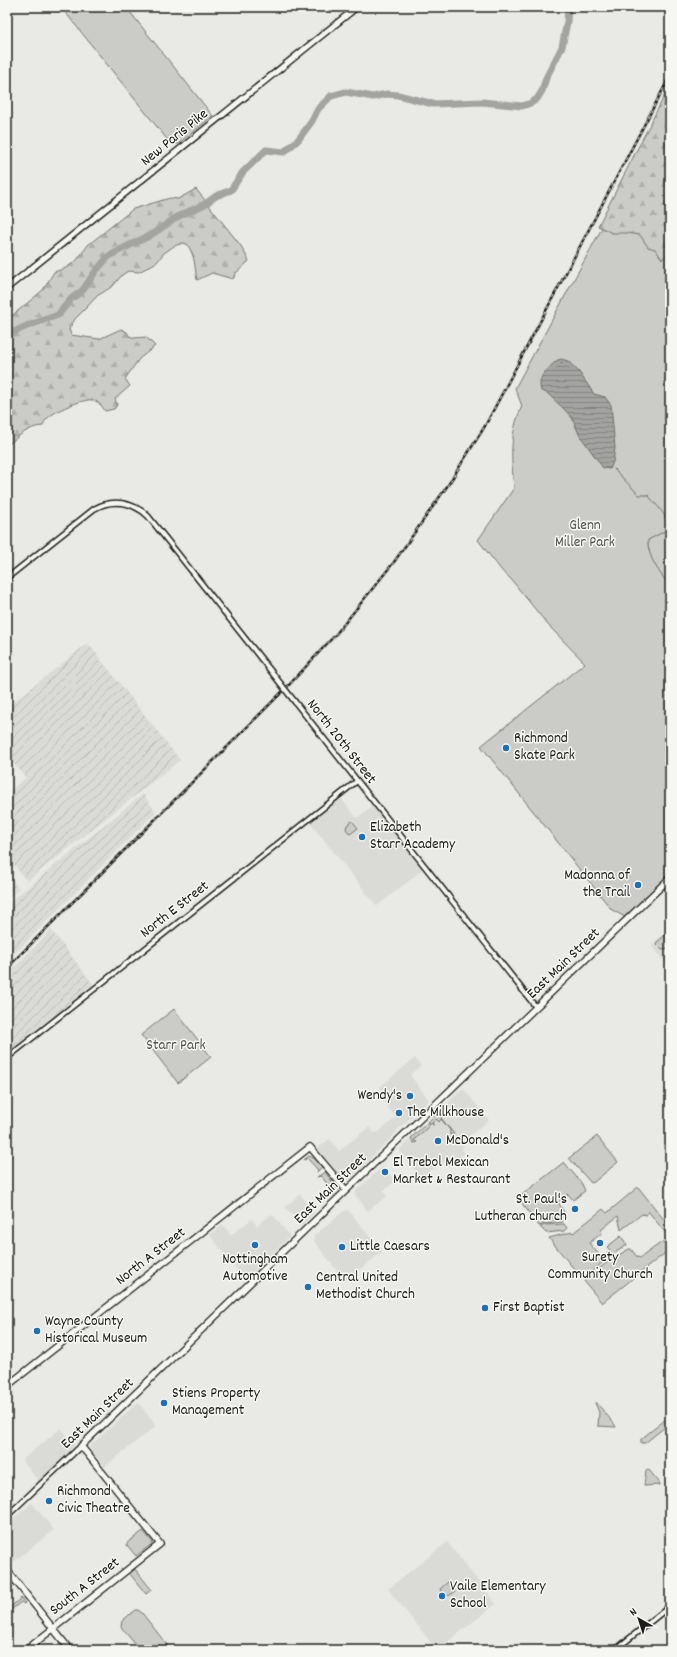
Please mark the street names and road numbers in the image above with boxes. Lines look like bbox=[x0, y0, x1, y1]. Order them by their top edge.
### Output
street label: New Paris Pike bbox=[136, 104, 214, 172]
street label: North 20th Street bbox=[301, 695, 382, 790]
street label: North E Street bbox=[136, 876, 215, 944]
street label: East Main Street bbox=[522, 923, 606, 1005]
street label: East Main Street bbox=[289, 1148, 373, 1230]
street label: North A Street bbox=[111, 1222, 191, 1291]
street label: East Main Street bbox=[56, 1373, 140, 1455]
street label: South A Street bbox=[45, 1552, 125, 1621]

